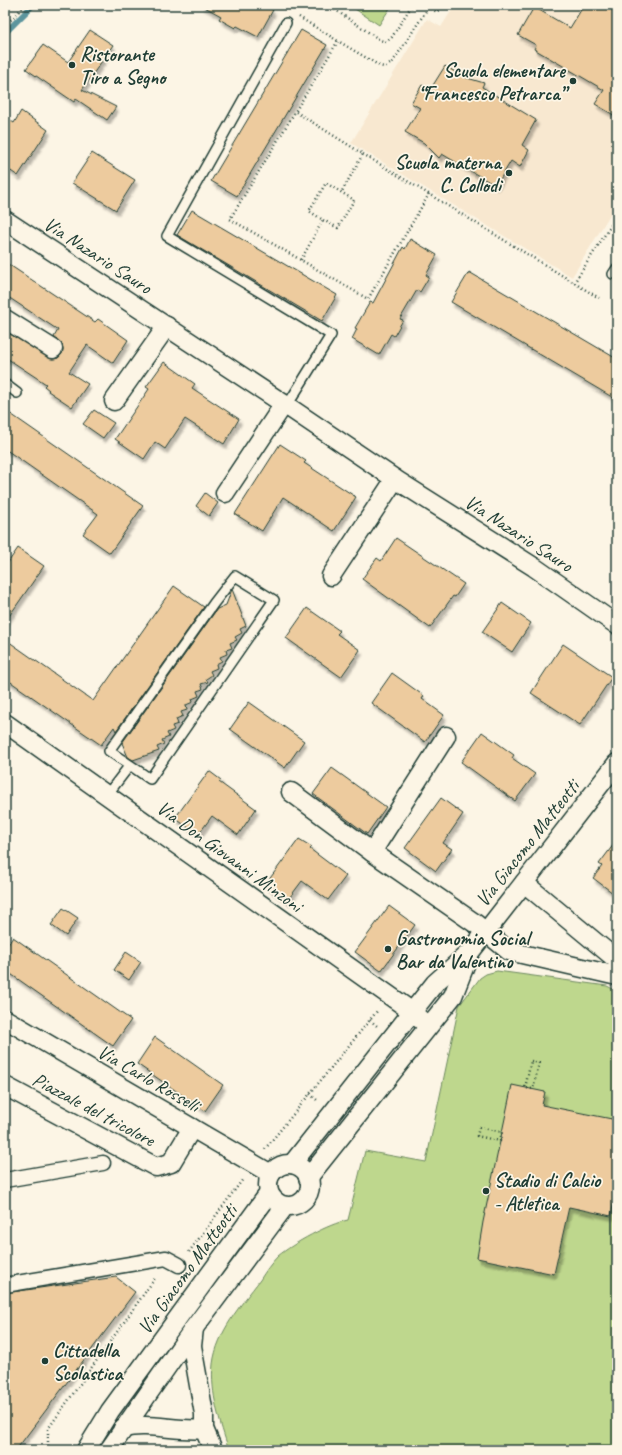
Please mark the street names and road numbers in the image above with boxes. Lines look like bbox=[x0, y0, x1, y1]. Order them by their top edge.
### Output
street label: Via Nazario Sauro bbox=[39, 211, 157, 300]
street label: Via Nazario Sauro bbox=[460, 489, 578, 578]
street label: Via Giacomo Matteotti bbox=[470, 773, 586, 912]
street label: Via Don Giovanni Minzoni bbox=[152, 795, 309, 919]
street label: Via Carlo Rosselli bbox=[93, 1039, 206, 1119]
street label: Piazzale del tricolore bbox=[28, 1067, 161, 1153]
street label: Via Giacomo Matteotti bbox=[132, 1198, 244, 1339]

